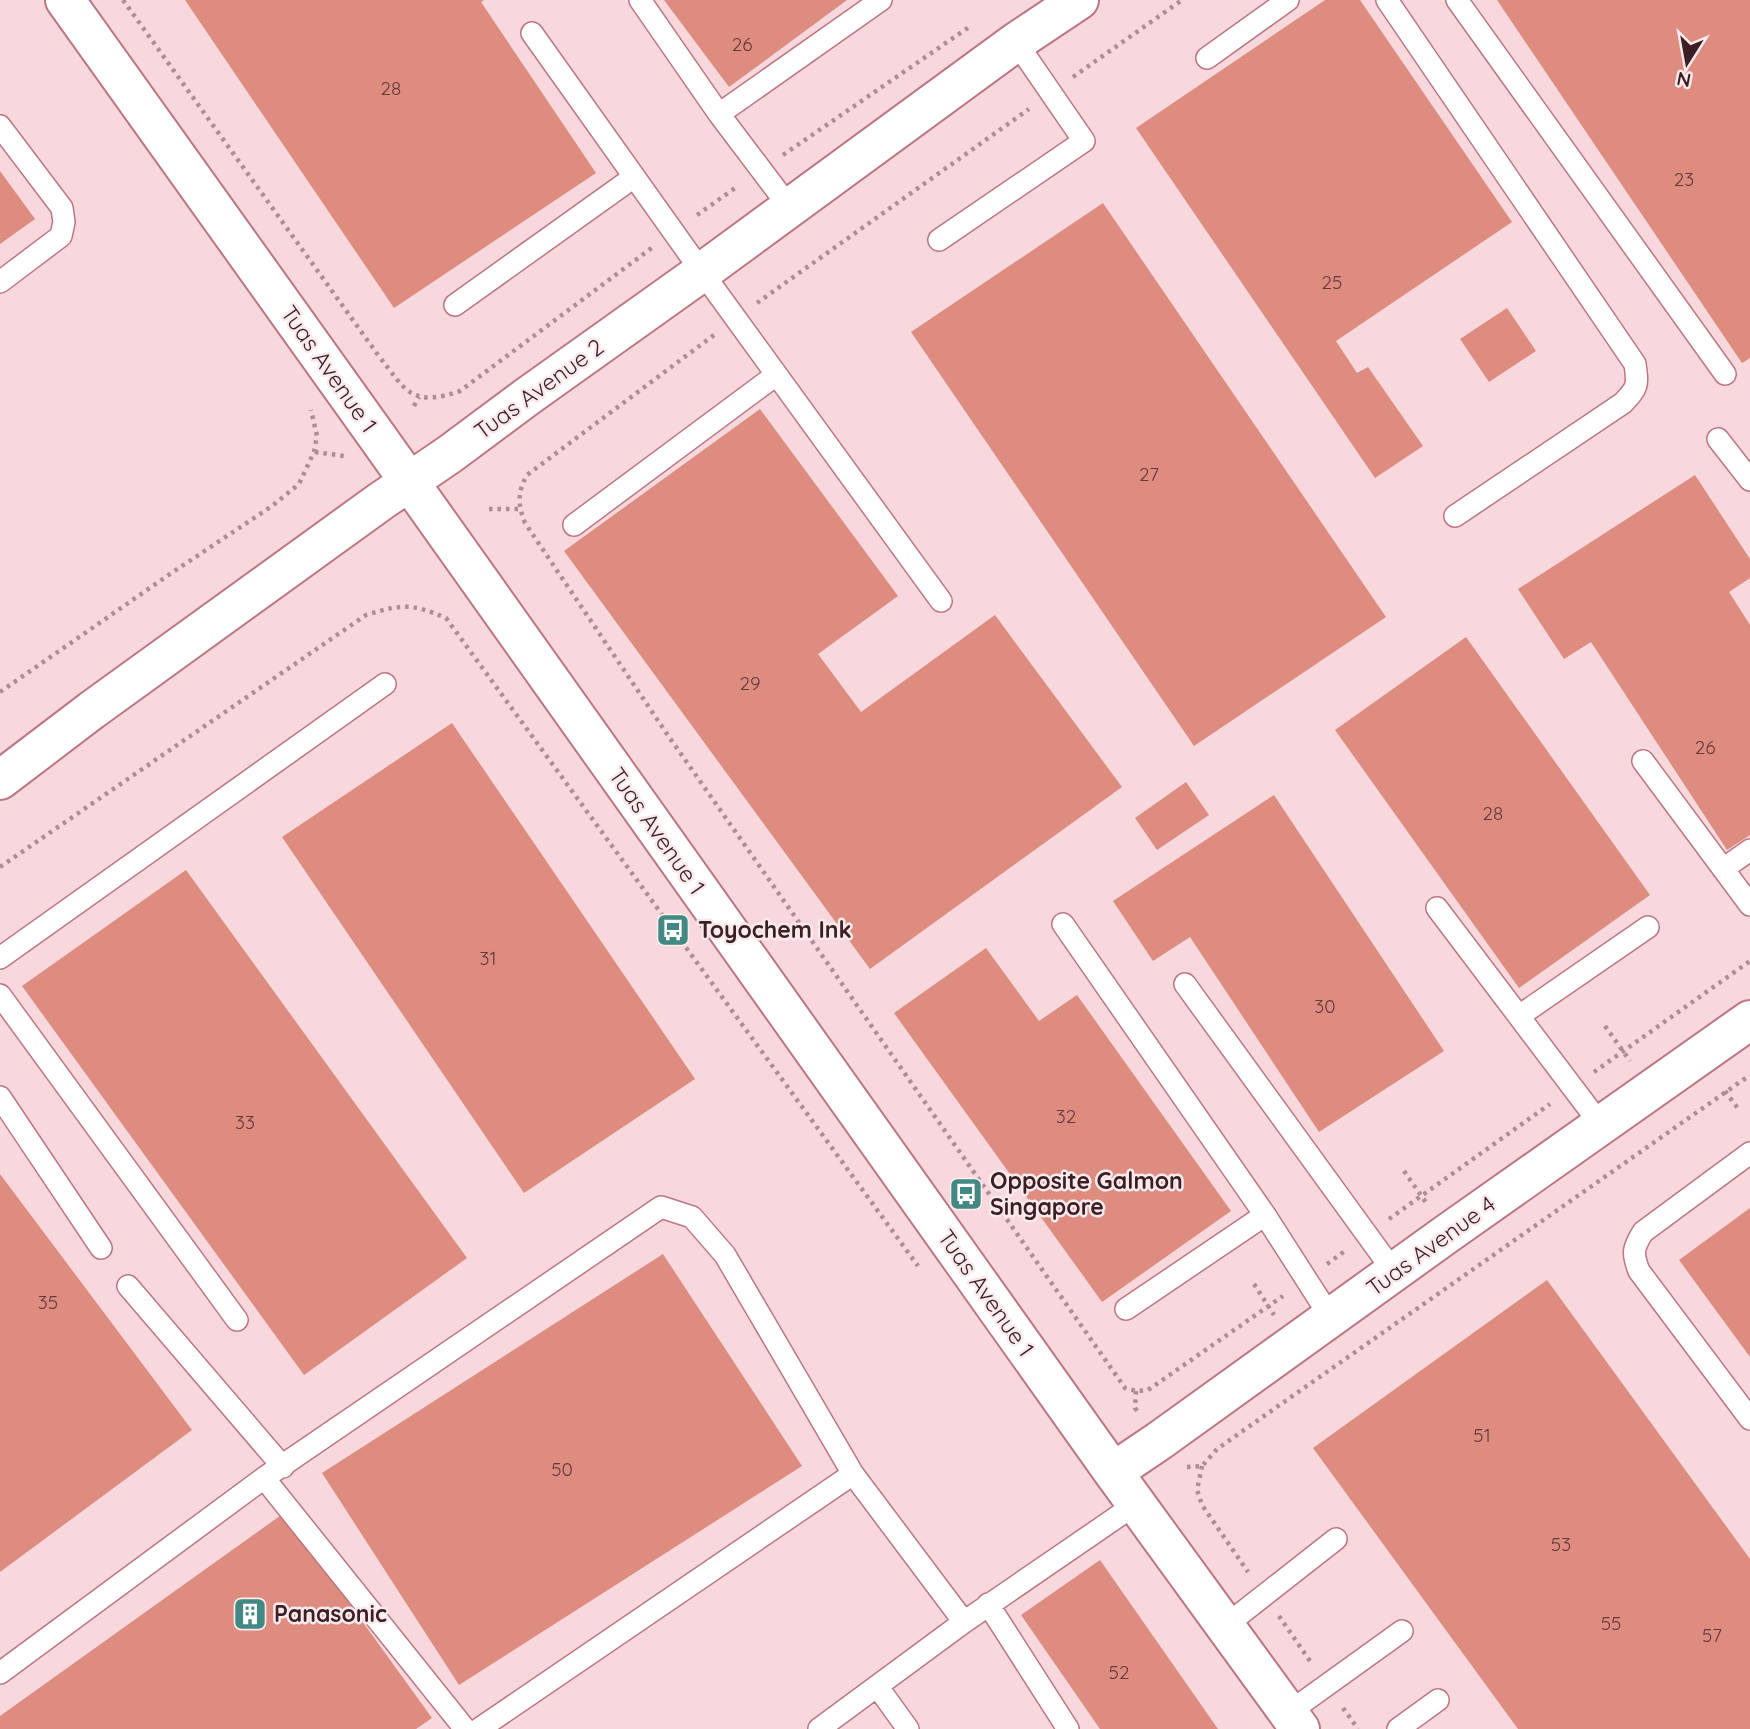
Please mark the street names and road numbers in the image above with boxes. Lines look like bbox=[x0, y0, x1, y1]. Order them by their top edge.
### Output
street label: Tuas Avenue 1 bbox=[275, 299, 384, 438]
street label: Tuas Avenue 2 bbox=[468, 332, 609, 445]
street label: Tuas Avenue 1 bbox=[603, 761, 712, 900]
street label: Tuas Avenue 4 bbox=[1361, 1189, 1501, 1302]
street label: Tuas Avenue 1 bbox=[932, 1223, 1041, 1362]

